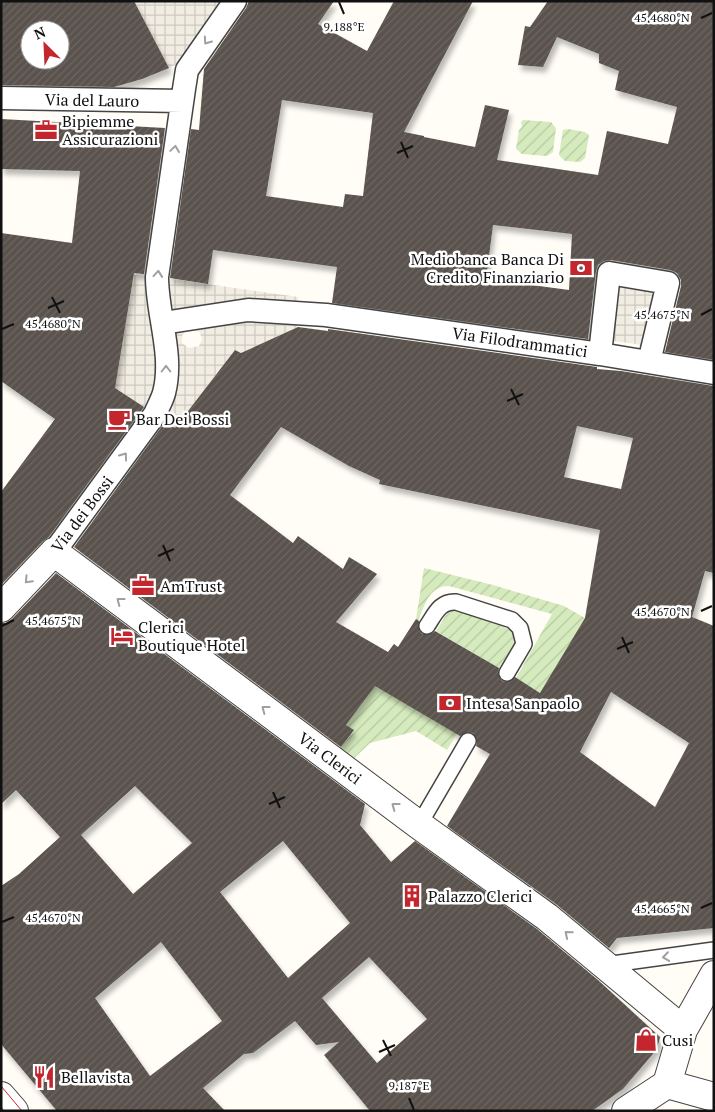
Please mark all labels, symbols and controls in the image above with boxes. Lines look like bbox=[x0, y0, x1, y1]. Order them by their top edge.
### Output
text: 45.4680°N bbox=[634, 10, 690, 25]
text: 9.188°E bbox=[323, 19, 365, 34]
north arrow bbox=[20, 20, 70, 70]
text: N bbox=[31, 22, 49, 44]
one-way arrow bbox=[204, 36, 213, 45]
street label: Via del Lauro bbox=[45, 88, 140, 112]
place label: Bipiemme Assicurazioni bbox=[62, 110, 158, 150]
office icon: Bipiemme Assicurazioni bbox=[33, 117, 59, 143]
one-way arrow bbox=[170, 144, 180, 153]
place label: Mediobanca Banca Di Credito Finanziario bbox=[411, 248, 564, 288]
bank icon: Mediobanca Banca Di Credito Finanziario bbox=[568, 255, 594, 281]
one-way arrow bbox=[152, 270, 163, 278]
text: 45.4675°N bbox=[634, 307, 690, 322]
text: 45.4680°N bbox=[25, 316, 81, 331]
street label: Via Filodrammatici bbox=[451, 322, 589, 362]
one-way arrow bbox=[161, 365, 171, 373]
cafe icon: Bar Dei Bossi bbox=[106, 406, 132, 432]
place label: Bar Dei Bossi bbox=[136, 408, 230, 430]
one-way arrow bbox=[119, 453, 127, 462]
street label: Via dei Bossi bbox=[46, 471, 118, 557]
office icon: AmTrust bbox=[130, 573, 156, 599]
one-way arrow bbox=[25, 574, 34, 583]
place label: AmTrust bbox=[160, 575, 222, 597]
one-way arrow bbox=[116, 598, 126, 607]
text: 45.4670°N bbox=[634, 604, 690, 619]
text: 45.4675°N bbox=[25, 613, 81, 628]
place label: Clerici Boutique Hotel bbox=[138, 616, 246, 656]
hotel icon: Clerici Boutique Hotel bbox=[109, 623, 135, 649]
bank icon: Intesa Sanpaolo bbox=[437, 690, 463, 716]
place label: Intesa Sanpaolo bbox=[466, 692, 580, 714]
one-way arrow bbox=[261, 706, 271, 715]
street label: Via Clerici bbox=[294, 727, 366, 789]
one-way arrow bbox=[391, 803, 401, 812]
building icon: Palazzo Clerici bbox=[399, 883, 425, 909]
place label: Palazzo Clerici bbox=[428, 885, 533, 907]
text: 45.4665°N bbox=[634, 901, 690, 916]
text: 45.4670°N bbox=[25, 910, 81, 925]
one-way arrow bbox=[564, 931, 573, 940]
one-way arrow bbox=[661, 951, 670, 961]
shop icon: Cusi bbox=[633, 1027, 659, 1053]
place label: Cusi bbox=[662, 1029, 693, 1051]
restaurant icon: Bellavista bbox=[31, 1064, 57, 1090]
place label: Bellavista bbox=[61, 1066, 130, 1088]
text: 9.187°E bbox=[388, 1078, 430, 1093]

